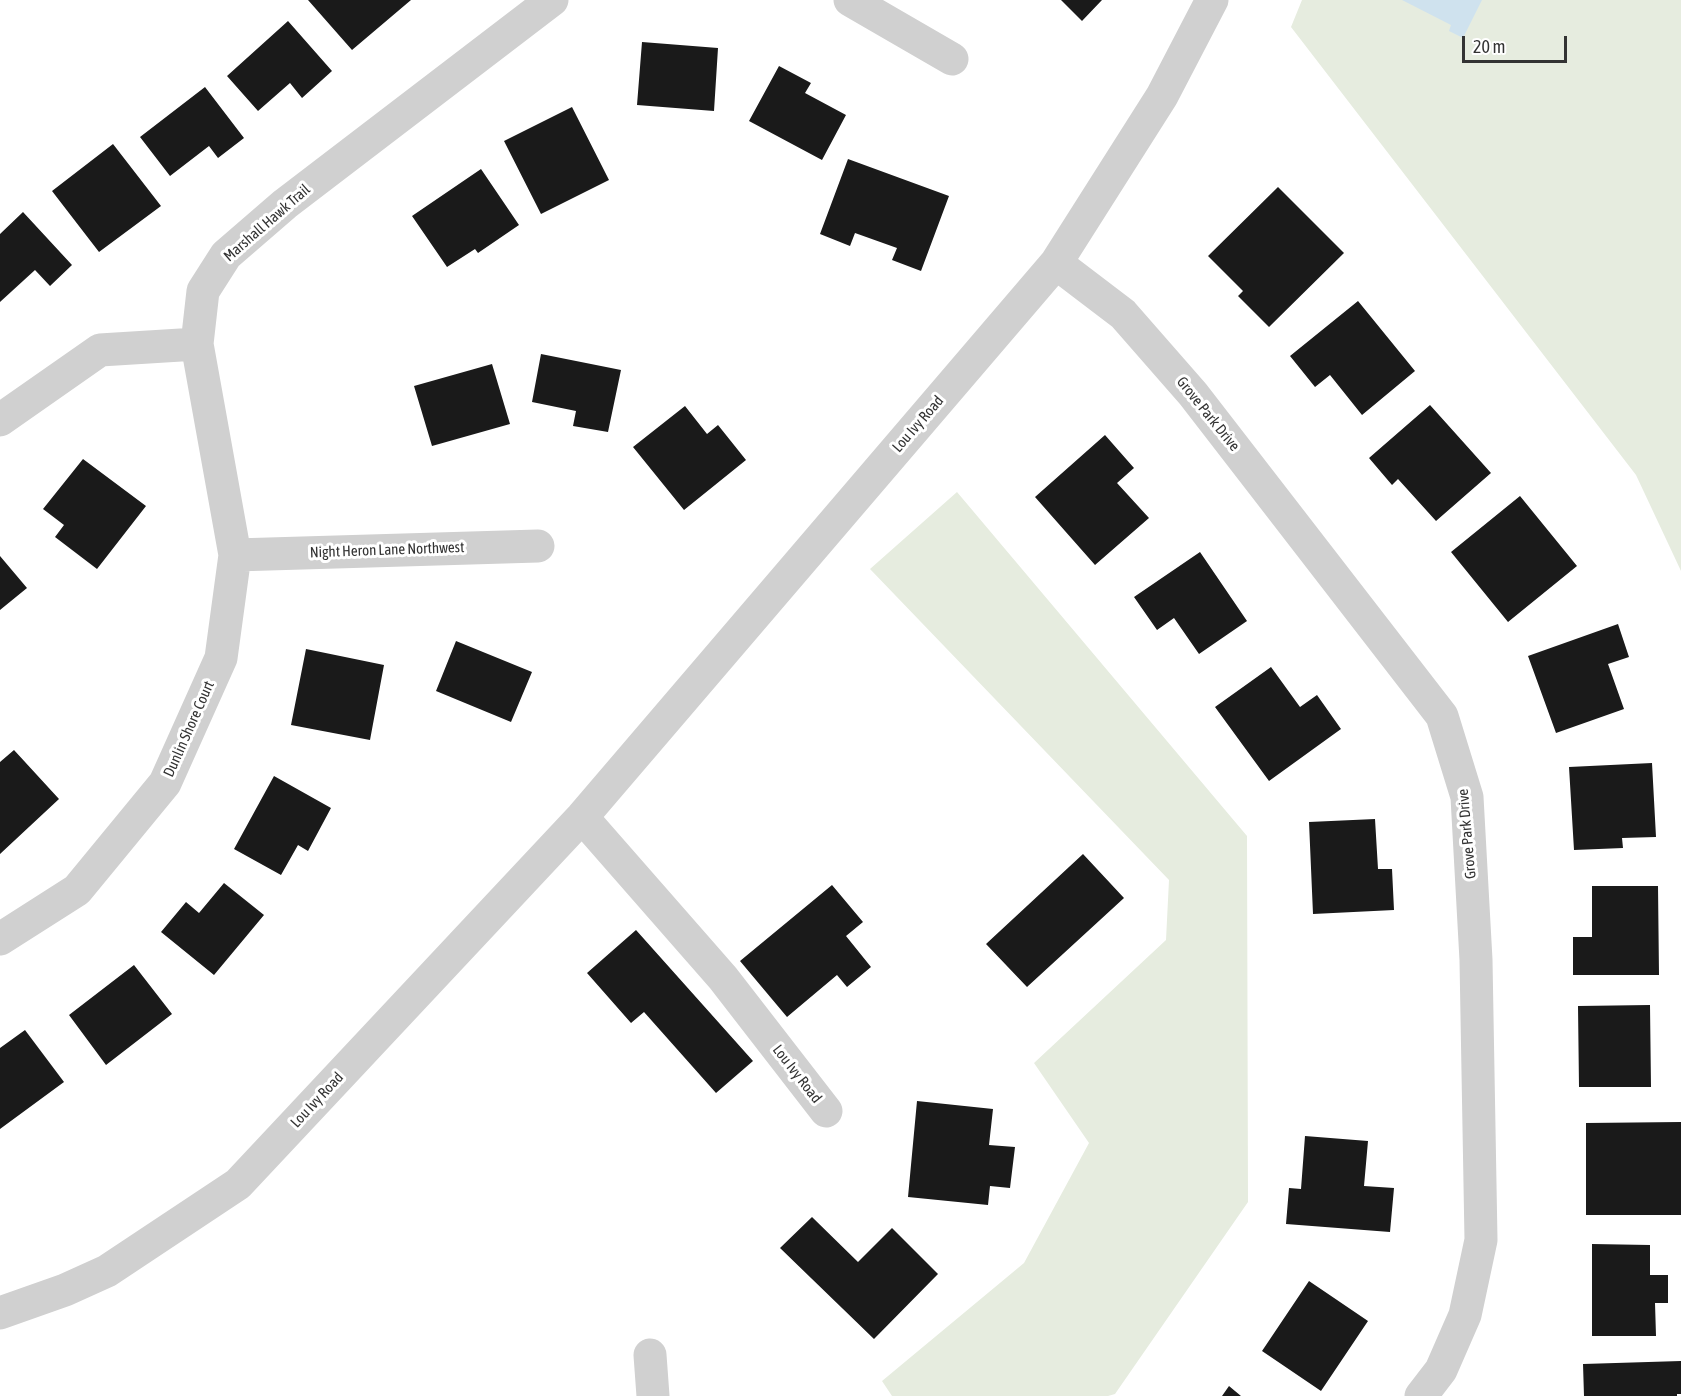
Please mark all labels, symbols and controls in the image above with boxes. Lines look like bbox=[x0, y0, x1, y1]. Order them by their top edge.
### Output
scale bar bbox=[1465, 24, 1570, 62]
text: 20 m bbox=[1473, 36, 1505, 57]
street label: Marshall Hawk Trail bbox=[220, 181, 314, 265]
street label: Grove Park Drive bbox=[1173, 373, 1243, 455]
street label: Lou Ivy Road bbox=[889, 392, 947, 456]
street label: Night Heron Lane Northwest bbox=[309, 538, 465, 562]
street label: Dunlin Shore Court bbox=[160, 678, 218, 780]
street label: Grove Park Drive bbox=[1454, 788, 1480, 880]
street label: Lou Ivy Road bbox=[769, 1041, 825, 1107]
street label: Lou Ivy Road bbox=[287, 1069, 347, 1131]

